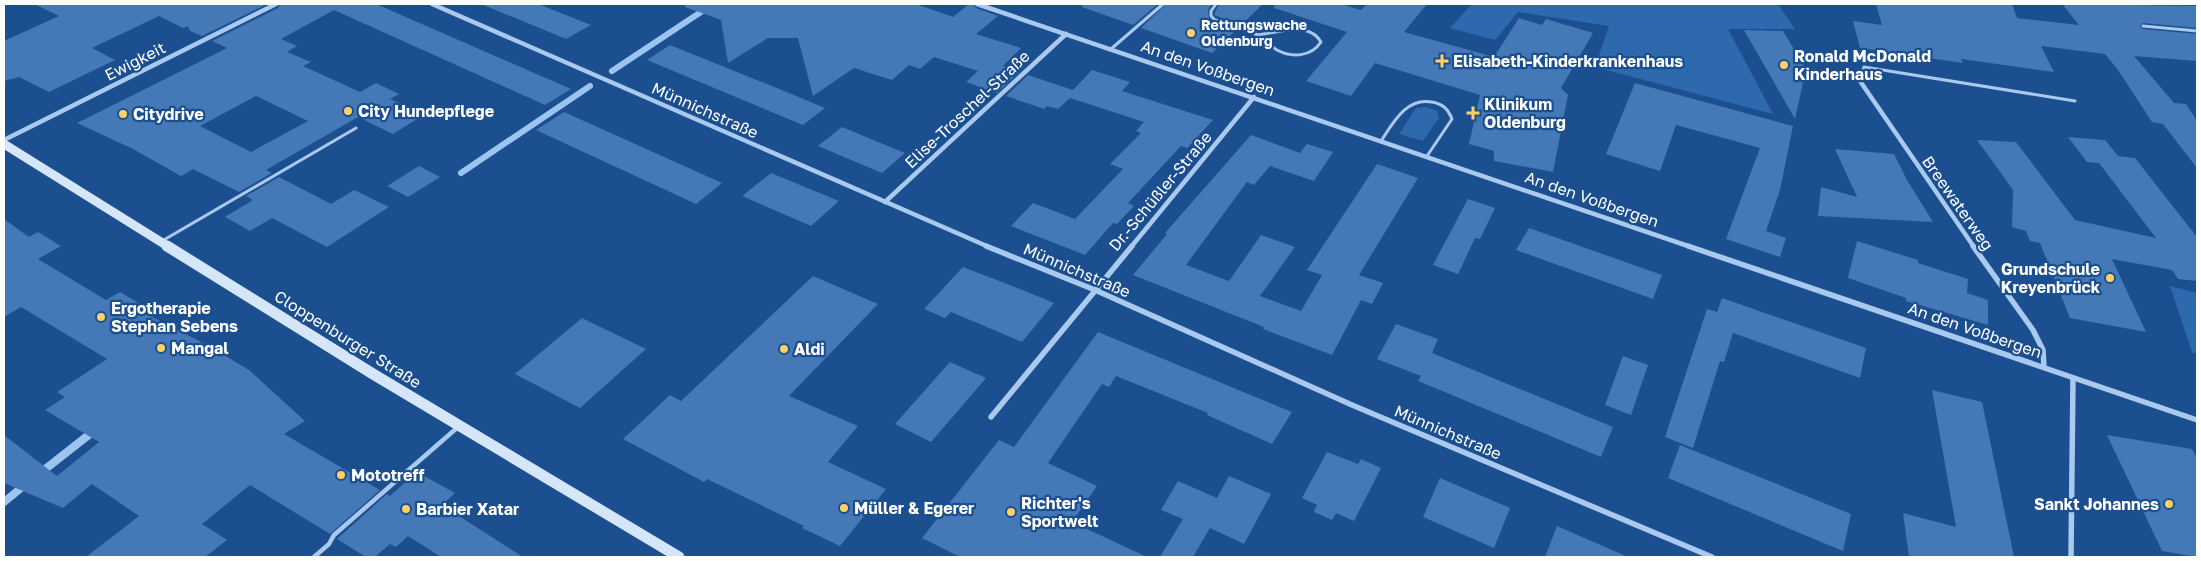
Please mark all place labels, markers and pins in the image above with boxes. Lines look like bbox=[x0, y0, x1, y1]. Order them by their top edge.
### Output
place label: Rettungswache Oldenburg bbox=[1201, 16, 1307, 49]
marker: Rettungswache Oldenburg bbox=[1185, 27, 1197, 39]
place label: Ronald McDonald Kinderhaus bbox=[1794, 46, 1931, 84]
place label: Elisabeth-Kinderkrankenhaus bbox=[1453, 51, 1683, 71]
marker: Elisabeth-Kinderkrankenhaus bbox=[1435, 54, 1449, 68]
marker: Ronald McDonald Kinderhaus bbox=[1778, 59, 1790, 71]
place label: Klinikum Oldenburg bbox=[1484, 94, 1566, 132]
place label: City Hundepflege bbox=[358, 101, 494, 121]
place label: Citydrive bbox=[133, 104, 204, 124]
marker: City Hundepflege bbox=[342, 105, 354, 117]
marker: Klinikum Oldenburg bbox=[1466, 106, 1480, 120]
marker: Citydrive bbox=[117, 108, 129, 120]
place label: Grundschule Kreyenbrück bbox=[2001, 259, 2101, 297]
marker: Grundschule Kreyenbrück bbox=[2104, 272, 2116, 284]
place label: Ergotherapie Stephan Sebens bbox=[111, 298, 238, 336]
marker: Ergotherapie Stephan Sebens bbox=[95, 311, 107, 323]
place label: Mangal bbox=[171, 338, 229, 358]
place label: Aldi bbox=[794, 339, 825, 359]
marker: Mangal bbox=[155, 342, 167, 354]
marker: Aldi bbox=[778, 343, 790, 355]
place label: Mototreff bbox=[351, 465, 425, 485]
marker: Mototreff bbox=[335, 469, 347, 481]
place label: Richter's Sportwelt bbox=[1021, 493, 1098, 531]
place label: Sankt Johannes bbox=[2034, 494, 2159, 514]
place label: Müller & Egerer bbox=[854, 498, 974, 518]
marker: Sankt Johannes bbox=[2163, 498, 2175, 510]
place label: Barbier Xatar bbox=[416, 499, 519, 519]
marker: Müller & Egerer bbox=[838, 502, 850, 514]
marker: Barbier Xatar bbox=[400, 503, 412, 515]
marker: Richter's Sportwelt bbox=[1005, 506, 1017, 518]

